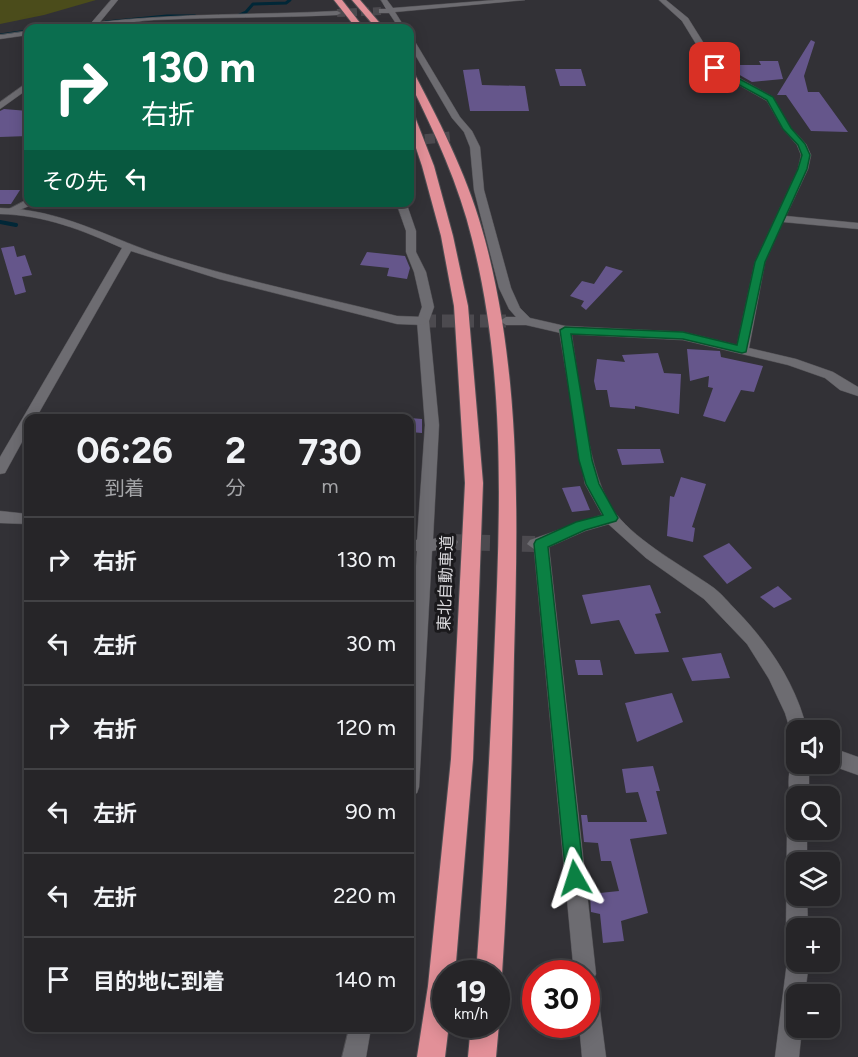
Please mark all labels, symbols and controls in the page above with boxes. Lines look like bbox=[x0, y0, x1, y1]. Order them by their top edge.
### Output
text: 130 m bbox=[141, 42, 256, 93]
pin bbox=[689, 42, 740, 93]
icon: right bbox=[42, 48, 120, 126]
icon: arrive bbox=[698, 51, 731, 84]
text: 右折 bbox=[141, 98, 195, 131]
icon: left bbox=[120, 162, 153, 195]
text: その先 bbox=[42, 168, 108, 195]
text: 06:26 bbox=[76, 429, 173, 472]
text: 2 bbox=[225, 429, 246, 472]
text: 730 bbox=[298, 431, 362, 474]
text: m bbox=[322, 474, 339, 498]
text: 到着 bbox=[105, 476, 145, 500]
text: 分 bbox=[226, 476, 246, 500]
street label: 東北自動車道 bbox=[434, 535, 457, 631]
icon: right bbox=[42, 543, 75, 576]
text: 130 m bbox=[337, 546, 396, 573]
text: 右折 bbox=[93, 548, 137, 575]
icon: left bbox=[42, 627, 75, 660]
text: 30 m bbox=[346, 630, 396, 657]
text: 左折 bbox=[93, 632, 137, 659]
icon: right bbox=[42, 711, 75, 744]
text: 120 m bbox=[336, 714, 396, 741]
text: 右折 bbox=[93, 716, 137, 743]
map controls bbox=[786, 720, 840, 1038]
button: sound bbox=[786, 720, 840, 774]
button: search bbox=[786, 786, 840, 840]
icon: left bbox=[42, 795, 75, 828]
text: 90 m bbox=[345, 798, 396, 825]
text: 左折 bbox=[93, 800, 137, 827]
position arrow bbox=[543, 846, 607, 910]
button: layers bbox=[786, 852, 840, 906]
icon: left bbox=[42, 879, 75, 912]
text: 220 m bbox=[333, 882, 396, 909]
text: 左折 bbox=[93, 884, 137, 911]
button: + bbox=[786, 918, 840, 972]
speed limit sign: 30 bbox=[522, 960, 600, 1038]
icon: arrive bbox=[42, 963, 75, 996]
text: 140 m bbox=[335, 966, 396, 993]
text: 目的地に到着 bbox=[93, 968, 225, 995]
text: 19 bbox=[456, 973, 486, 1010]
button: − bbox=[786, 984, 840, 1038]
text: km/h bbox=[454, 1005, 488, 1023]

